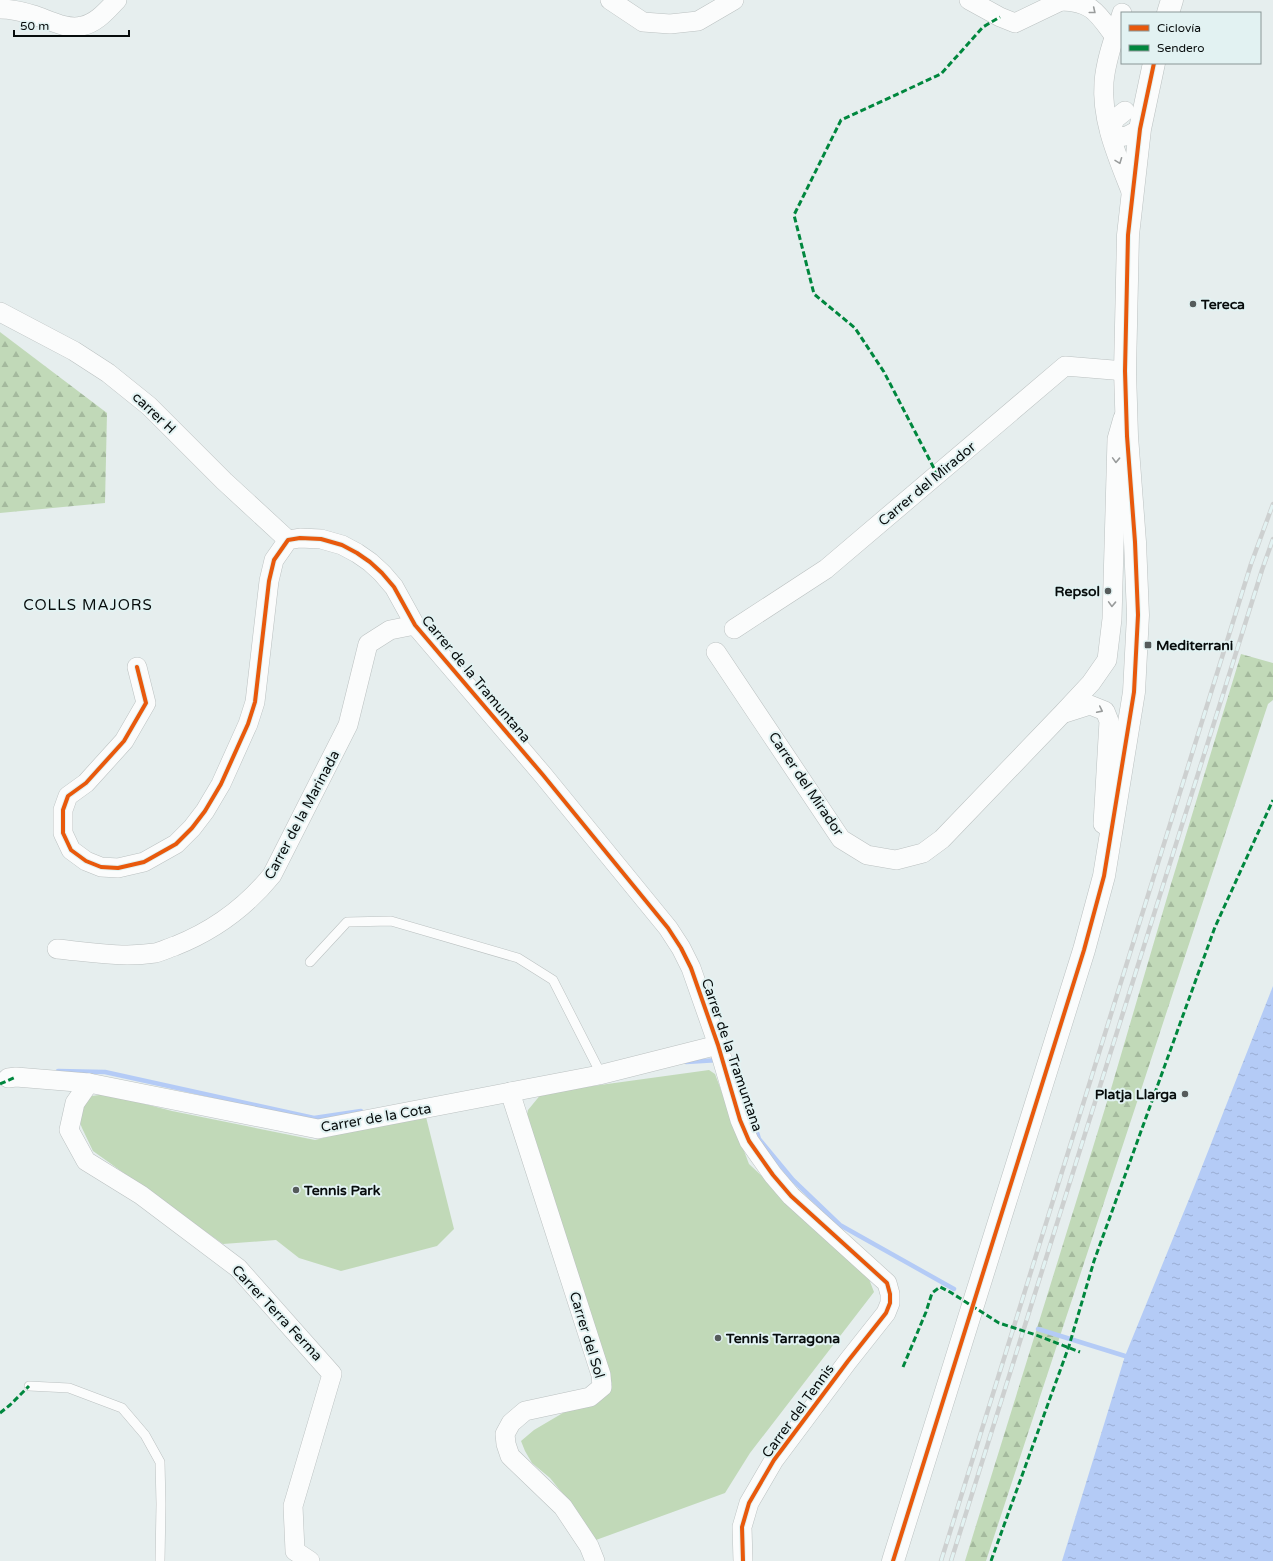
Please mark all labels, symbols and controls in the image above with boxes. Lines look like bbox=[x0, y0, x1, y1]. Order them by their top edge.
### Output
one-way arrow bbox=[1088, 6, 1096, 13]
scale bar bbox=[14, 12, 129, 38]
legend bbox=[1121, 12, 1261, 64]
text: 50 m bbox=[20, 19, 49, 33]
text: Ciclovía bbox=[1157, 21, 1201, 35]
text: Sendero bbox=[1157, 41, 1205, 55]
one-way arrow bbox=[1115, 157, 1123, 164]
place label: Tereca bbox=[1200, 296, 1245, 313]
marker: Tereca bbox=[1188, 299, 1198, 309]
street label: carrer H bbox=[129, 389, 179, 437]
street label: Carrer del Mirador bbox=[875, 438, 980, 530]
one-way arrow bbox=[1111, 457, 1120, 463]
place label: Repsol bbox=[1055, 583, 1100, 600]
marker: Repsol bbox=[1103, 586, 1113, 596]
district label: COLLS MAJORS bbox=[23, 596, 153, 614]
one-way arrow bbox=[1108, 601, 1116, 607]
street label: Carrer de la Tramuntana bbox=[418, 612, 534, 746]
place label: Mediterrani bbox=[1156, 637, 1233, 654]
marker: Mediterrani bbox=[1143, 640, 1153, 650]
one-way arrow bbox=[1096, 705, 1103, 713]
street label: Carrer del Mirador bbox=[765, 729, 847, 840]
street label: Carrer de la Marinada bbox=[261, 748, 343, 882]
street label: Carrer de la Tramuntana bbox=[698, 976, 766, 1134]
place label: Platja Llarga bbox=[1095, 1086, 1177, 1103]
marker: Platja Llarga bbox=[1180, 1089, 1190, 1099]
street label: Carrer de la Cota bbox=[320, 1100, 432, 1136]
place label: Tennis Park bbox=[303, 1182, 381, 1199]
marker: Tennis Park bbox=[291, 1185, 301, 1195]
street label: Carrer Terra Ferma bbox=[228, 1262, 326, 1364]
street label: Carrer del Sol bbox=[566, 1290, 608, 1380]
place label: Tennis Tarragona bbox=[725, 1330, 840, 1347]
marker: Tennis Tarragona bbox=[713, 1333, 723, 1343]
street label: Carrer del Tennis bbox=[758, 1361, 838, 1461]

